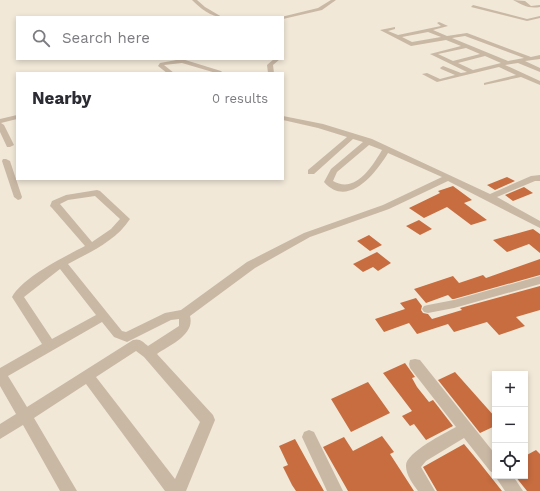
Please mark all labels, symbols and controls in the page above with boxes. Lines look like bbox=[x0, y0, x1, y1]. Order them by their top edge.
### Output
search box bbox=[16, 16, 284, 60]
icon: search bbox=[30, 27, 52, 49]
text: Search here bbox=[62, 29, 150, 47]
text: Nearby bbox=[32, 88, 91, 108]
text: 0 results bbox=[212, 91, 268, 106]
map controls bbox=[492, 371, 528, 479]
button: + bbox=[492, 371, 528, 407]
button: − bbox=[492, 407, 528, 443]
button: locate bbox=[492, 443, 528, 479]

